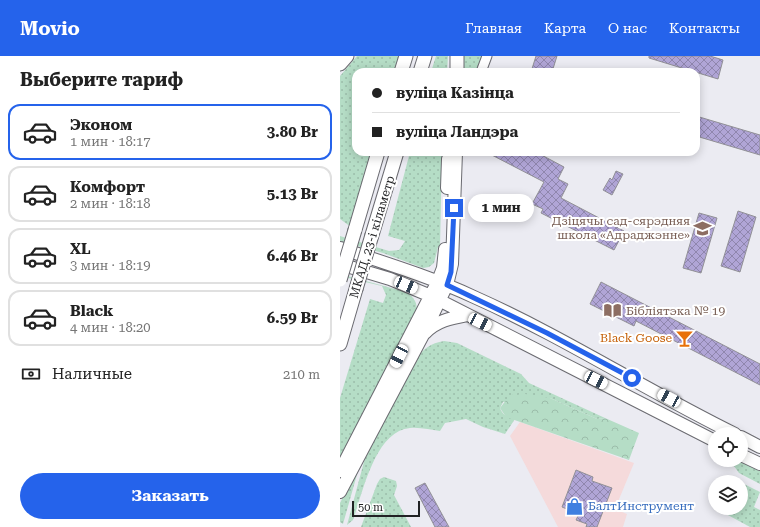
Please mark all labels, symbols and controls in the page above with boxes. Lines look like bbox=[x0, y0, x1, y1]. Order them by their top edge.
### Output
text: Movio bbox=[20, 17, 80, 40]
text: Главная bbox=[465, 20, 522, 36]
text: Карта bbox=[544, 20, 586, 36]
text: О нас bbox=[608, 20, 647, 36]
text: Контакты bbox=[669, 20, 740, 36]
text: Выберите тариф bbox=[20, 69, 183, 90]
text: вуліца Казінца bbox=[396, 84, 514, 102]
icon: car bbox=[22, 114, 58, 150]
text: Эконом bbox=[70, 116, 132, 134]
text: 3.80 Br bbox=[267, 123, 318, 141]
text: вуліца Ландэра bbox=[396, 123, 518, 141]
text: 1 мин · 18:17 bbox=[70, 134, 151, 149]
street label: МКАД, 23-і кіламетр bbox=[347, 174, 397, 300]
icon: car bbox=[22, 176, 58, 212]
text: Комфорт bbox=[70, 178, 145, 196]
text: 5.13 Br bbox=[267, 185, 318, 203]
callout: 1 мин bbox=[468, 194, 534, 222]
text: 2 мин · 18:18 bbox=[70, 196, 151, 211]
route end bbox=[445, 199, 463, 217]
text: 1 мин bbox=[482, 200, 520, 215]
place label: Дзіцячы сад-сярэдняя школа «Адраджэнне» bbox=[552, 214, 690, 242]
school or university icon: Дзіцячы сад-сярэдняя школа «Адраджэнне» bbox=[693, 218, 713, 238]
icon: car bbox=[22, 238, 58, 274]
text: XL bbox=[70, 240, 91, 258]
text: 6.46 Br bbox=[267, 247, 318, 265]
text: 3 мин · 18:19 bbox=[70, 258, 151, 273]
car bbox=[393, 275, 419, 295]
icon: car bbox=[22, 300, 58, 336]
library icon: Бібліятэка № 19 bbox=[603, 301, 623, 321]
text: Black bbox=[70, 302, 113, 320]
place label: Бібліятэка № 19 bbox=[626, 304, 725, 318]
text: 6.59 Br bbox=[267, 309, 318, 327]
car bbox=[467, 311, 493, 333]
text: 4 мин · 18:20 bbox=[70, 320, 151, 335]
bar icon: Black Goose bbox=[675, 328, 695, 348]
place label: Black Goose bbox=[600, 331, 672, 345]
car bbox=[388, 343, 410, 369]
icon: cash bbox=[20, 363, 42, 385]
text: Наличные bbox=[52, 365, 132, 383]
text: 210 m bbox=[283, 367, 320, 382]
car bbox=[583, 369, 609, 391]
route start bbox=[623, 369, 641, 387]
car bbox=[656, 387, 682, 409]
map controls bbox=[708, 427, 748, 515]
button: locate bbox=[708, 427, 748, 467]
button: Заказать bbox=[20, 473, 320, 519]
button: layers bbox=[708, 475, 748, 515]
shop icon: БалтИнструмент bbox=[565, 496, 585, 516]
scale bar bbox=[352, 499, 420, 518]
place label: БалтИнструмент bbox=[588, 499, 694, 513]
text: 50 m bbox=[358, 501, 383, 514]

